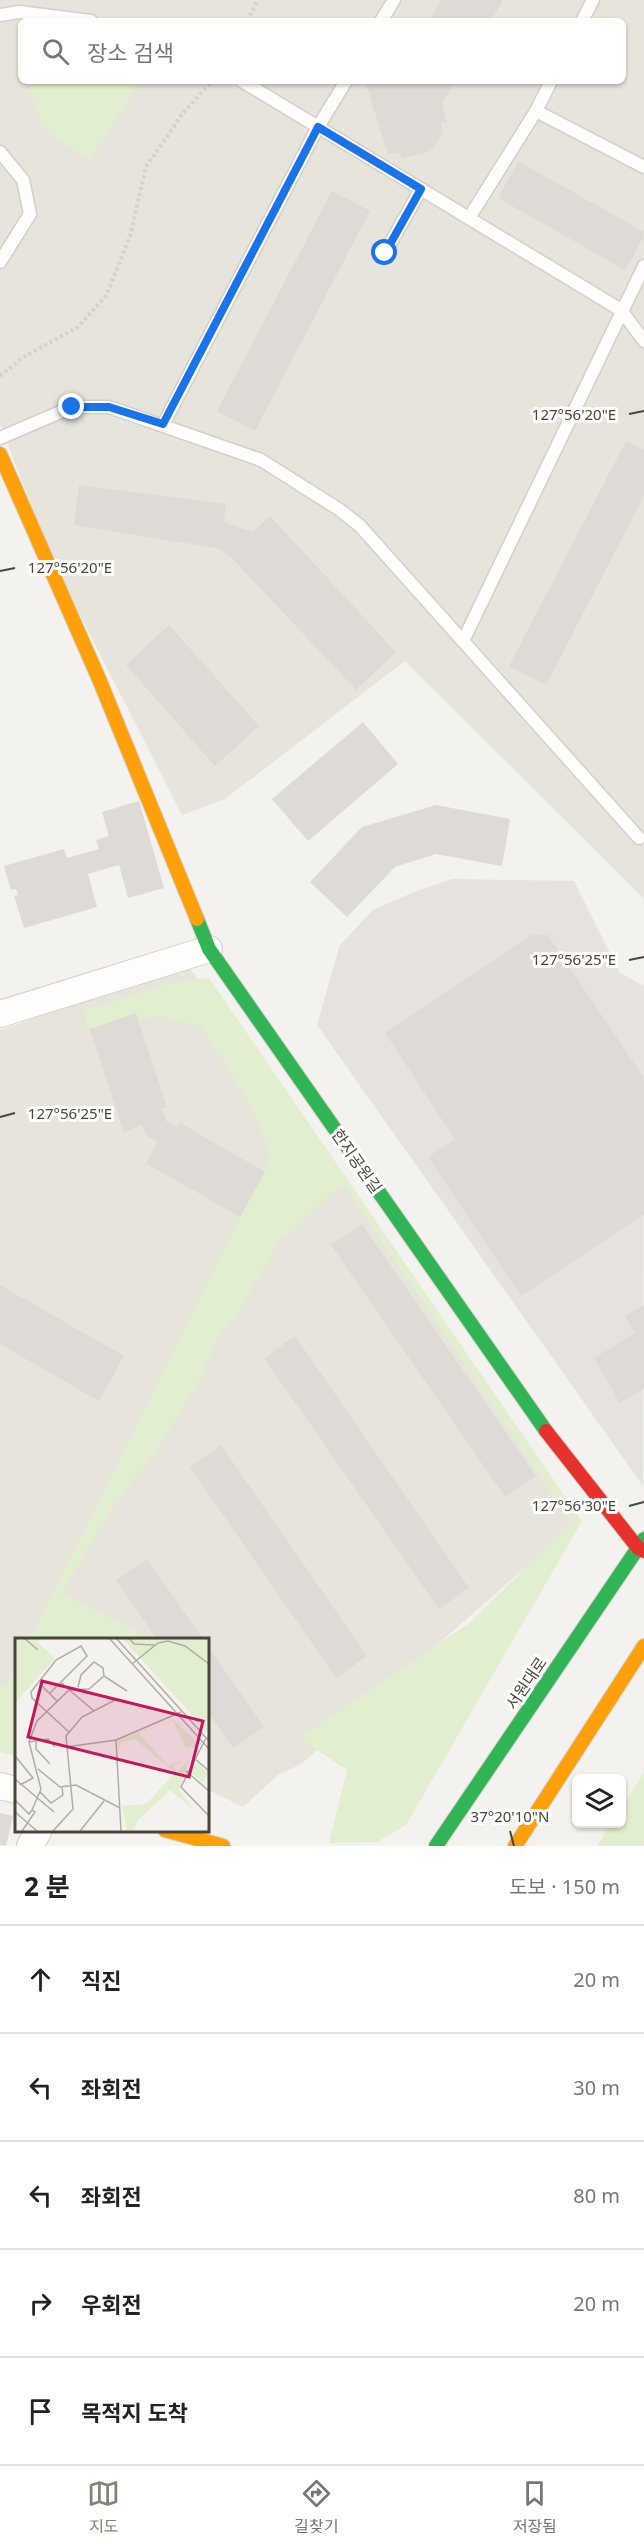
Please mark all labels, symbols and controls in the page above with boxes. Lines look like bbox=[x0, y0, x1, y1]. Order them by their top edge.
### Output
search box bbox=[18, 18, 626, 84]
icon: search bbox=[39, 35, 72, 68]
text: 장소 검색 bbox=[87, 37, 174, 67]
route start bbox=[371, 239, 397, 265]
route end bbox=[58, 393, 84, 419]
text: 127°56'20"E bbox=[532, 404, 616, 424]
text: 127°56'20"E bbox=[28, 557, 112, 577]
text: 127°56'25"E bbox=[532, 949, 616, 969]
text: 127°56'25"E bbox=[28, 1103, 112, 1123]
street label: 한지공원길 bbox=[327, 1125, 387, 1197]
text: 127°56'30"E bbox=[532, 1495, 616, 1515]
inset map bbox=[15, 1638, 208, 1831]
street label: 서원대로 bbox=[500, 1652, 552, 1714]
map controls bbox=[572, 1774, 626, 1828]
button: layers bbox=[572, 1774, 626, 1828]
text: 37°20'10"N bbox=[471, 1806, 549, 1826]
text: 2 분 bbox=[24, 1868, 70, 1904]
text: 도보 · 150 m bbox=[509, 1873, 620, 1900]
icon: ahead bbox=[24, 1963, 57, 1996]
text: 직진 bbox=[81, 1965, 121, 1995]
text: 20 m bbox=[573, 1966, 620, 1993]
icon: left bbox=[24, 2071, 57, 2104]
text: 좌회전 bbox=[81, 2073, 142, 2103]
text: 30 m bbox=[573, 2074, 620, 2101]
icon: left bbox=[24, 2179, 57, 2212]
text: 좌회전 bbox=[81, 2181, 142, 2211]
text: 80 m bbox=[573, 2182, 620, 2209]
icon: right bbox=[24, 2287, 57, 2320]
text: 우회전 bbox=[81, 2289, 142, 2319]
text: 20 m bbox=[573, 2290, 620, 2317]
icon: arrive bbox=[24, 2395, 57, 2428]
text: 목적지 도착 bbox=[81, 2397, 188, 2427]
tab: 지도 bbox=[87, 2477, 120, 2537]
tab: 길찾기 bbox=[294, 2477, 339, 2537]
tab: 저장됨 bbox=[513, 2477, 557, 2537]

